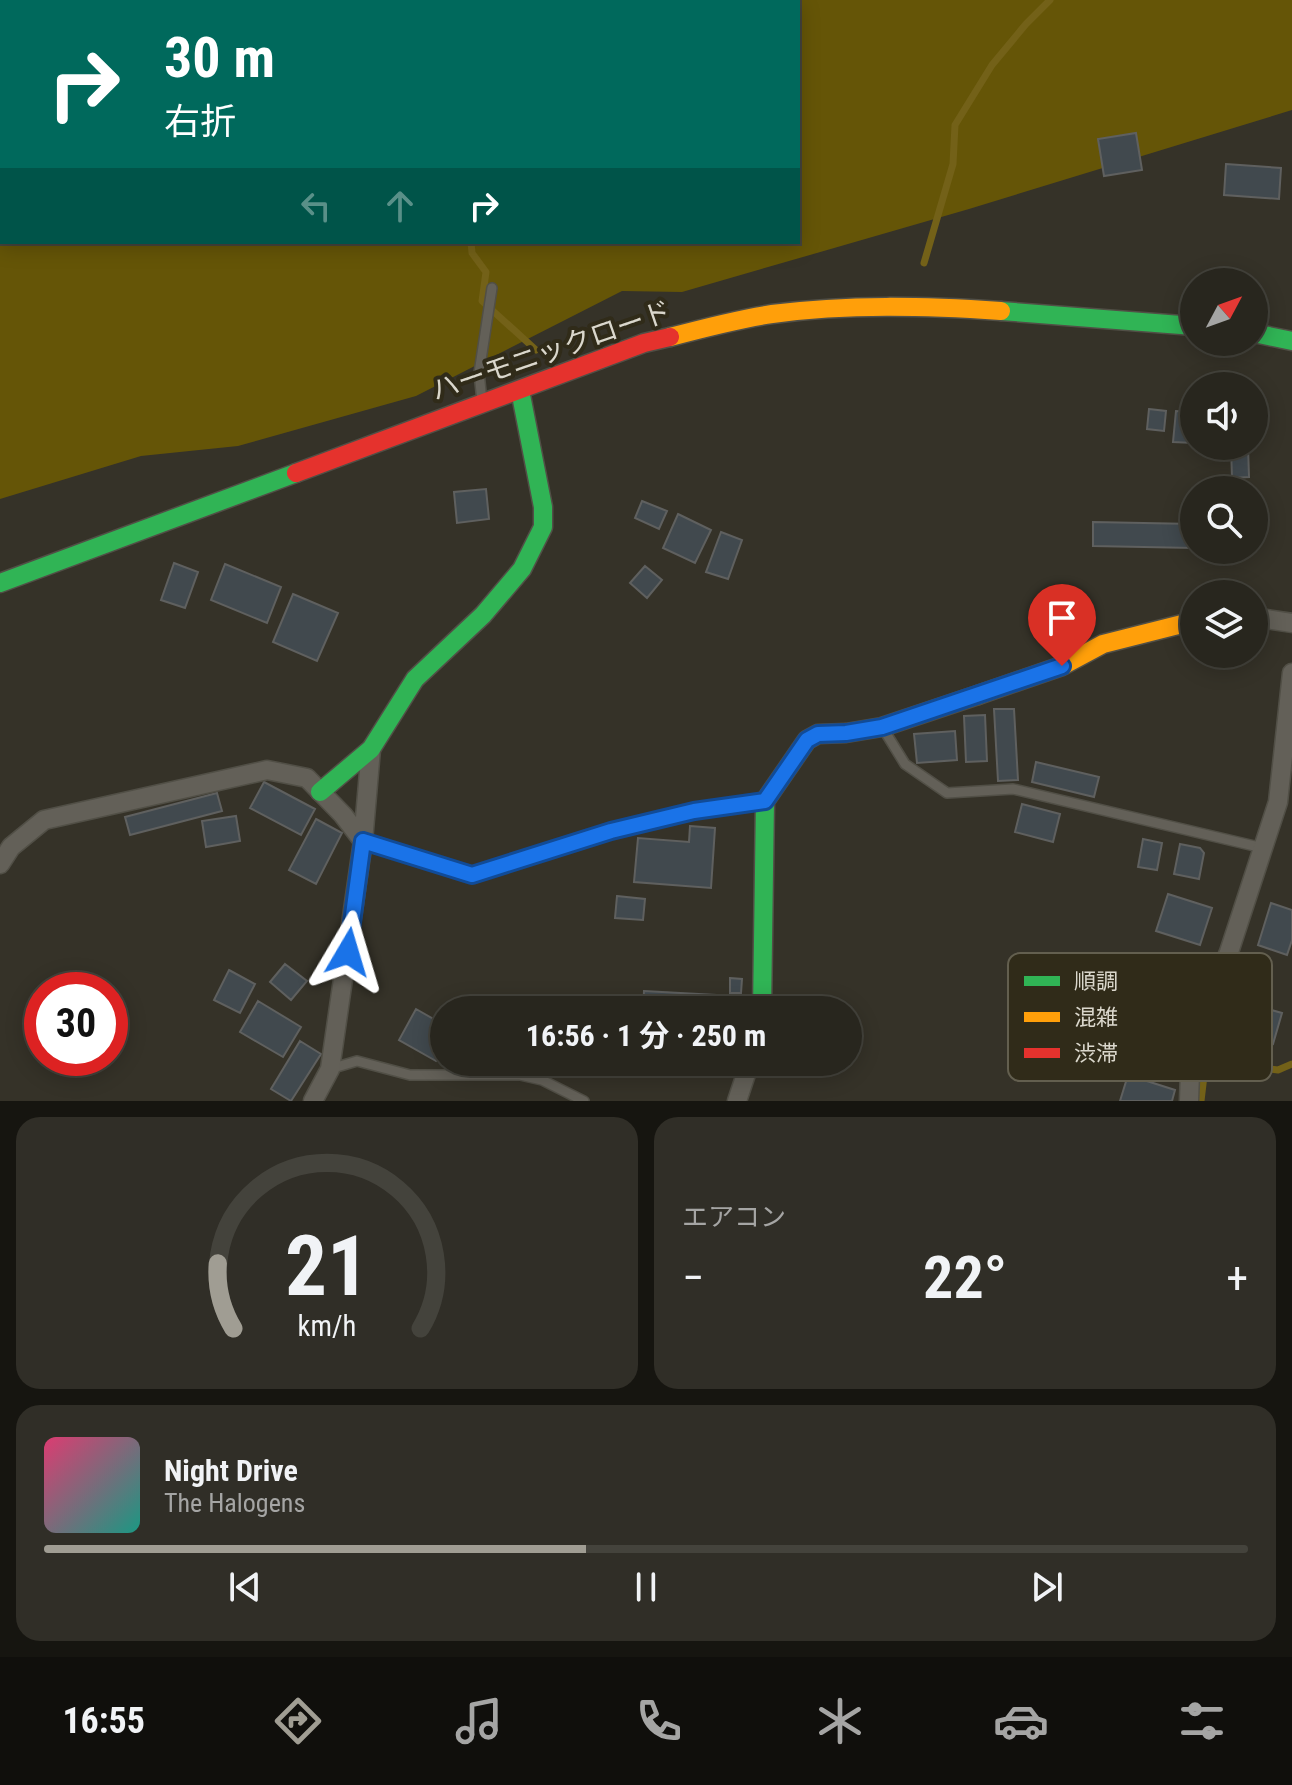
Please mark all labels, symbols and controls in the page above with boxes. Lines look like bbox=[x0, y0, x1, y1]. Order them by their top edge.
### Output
text: 30 m bbox=[164, 25, 275, 91]
icon: right bbox=[32, 32, 136, 136]
text: 右折 bbox=[164, 101, 236, 143]
icon: left bbox=[294, 184, 338, 228]
icon: ahead bbox=[378, 184, 422, 228]
icon: right bbox=[462, 184, 506, 228]
north arrow bbox=[1180, 268, 1268, 356]
map controls bbox=[1180, 268, 1268, 668]
street label: ハーモニックロード bbox=[426, 294, 676, 408]
button: sound bbox=[1180, 372, 1268, 460]
button: search bbox=[1180, 476, 1268, 564]
button: layers bbox=[1180, 580, 1268, 668]
pin bbox=[1028, 584, 1096, 666]
icon: arrive bbox=[1040, 596, 1084, 640]
position arrow bbox=[306, 910, 390, 994]
legend bbox=[1008, 953, 1272, 1081]
text: 順調 bbox=[1074, 969, 1118, 994]
speed limit sign: 30 bbox=[24, 972, 128, 1076]
text: 混雑 bbox=[1074, 1005, 1118, 1030]
text: 16:56 · 1 分 · 250 m bbox=[526, 1018, 766, 1053]
text: 渋滞 bbox=[1074, 1041, 1118, 1066]
text: エアコン bbox=[682, 1202, 786, 1232]
text: 21 bbox=[285, 1218, 369, 1315]
text: 22° bbox=[923, 1242, 1007, 1313]
text: − bbox=[682, 1252, 704, 1304]
text: + bbox=[1226, 1252, 1248, 1304]
text: km/h bbox=[298, 1309, 356, 1343]
text: Night Drive bbox=[164, 1453, 298, 1488]
text: The Halogens bbox=[164, 1488, 305, 1518]
icon: previous bbox=[223, 1565, 267, 1609]
icon: pause bbox=[624, 1565, 668, 1609]
icon: next bbox=[1025, 1565, 1069, 1609]
icon: directions bbox=[270, 1693, 326, 1749]
icon: music bbox=[451, 1693, 507, 1749]
icon: phone bbox=[631, 1693, 687, 1749]
icon: climate bbox=[812, 1693, 868, 1749]
icon: car bbox=[993, 1693, 1049, 1749]
icon: filters bbox=[1174, 1693, 1230, 1749]
text: 16:55 bbox=[62, 1700, 145, 1742]

